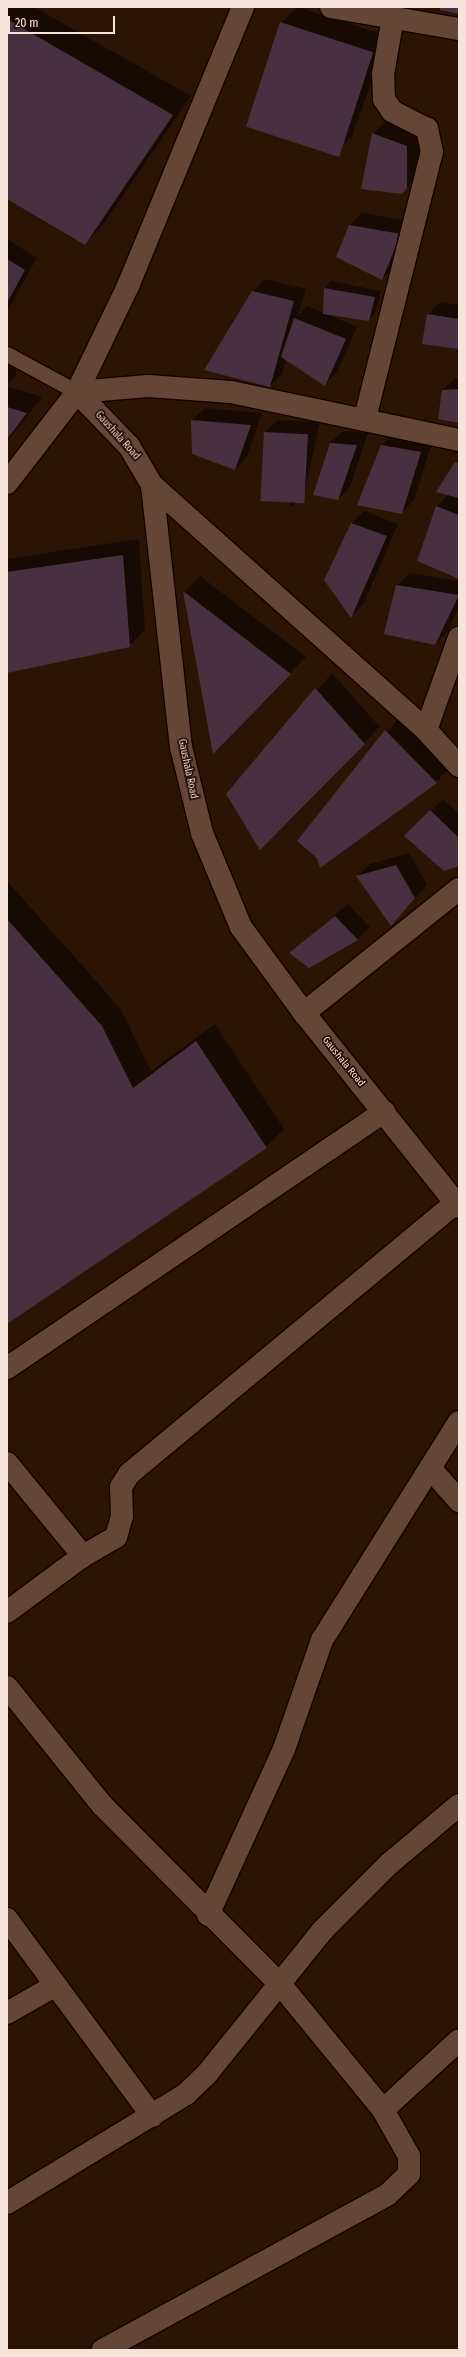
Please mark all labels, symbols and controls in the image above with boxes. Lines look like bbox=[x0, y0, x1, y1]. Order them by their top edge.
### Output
scale bar bbox=[10, 8, 117, 34]
text: 20 m bbox=[15, 16, 39, 30]
street label: Gaushala Road bbox=[92, 409, 142, 463]
street label: Gaushala Road bbox=[175, 738, 199, 800]
street label: Gaushala Road bbox=[319, 1035, 367, 1089]

